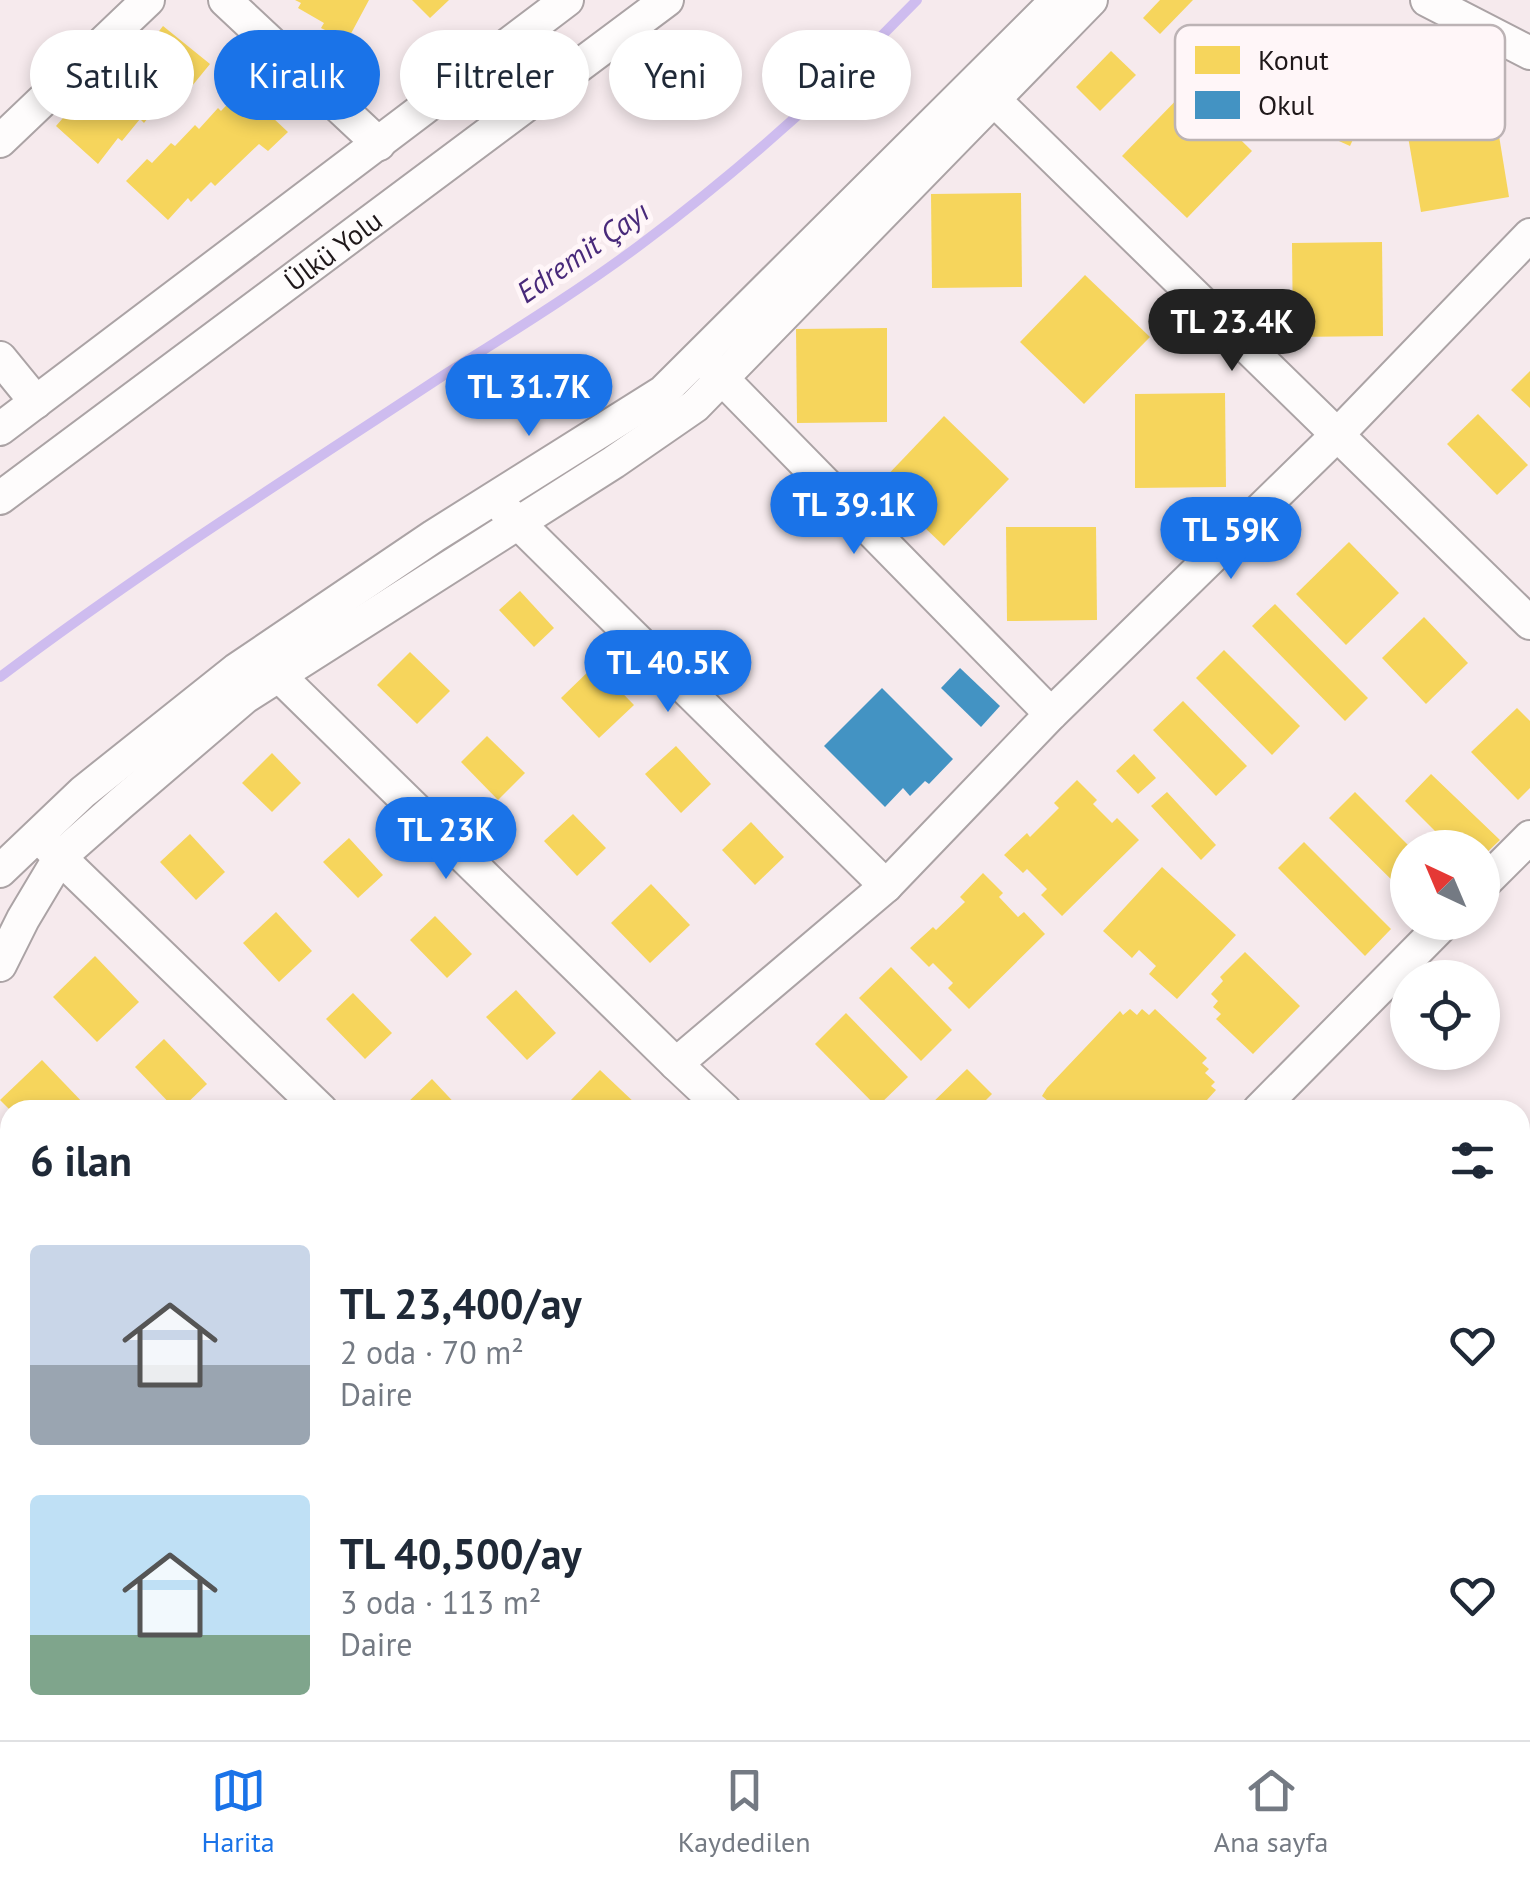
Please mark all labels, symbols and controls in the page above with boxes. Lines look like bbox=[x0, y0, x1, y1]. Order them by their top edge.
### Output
legend bbox=[1175, 25, 1505, 140]
chip: Satılık bbox=[30, 30, 194, 120]
chip: Kiralık bbox=[214, 30, 380, 120]
chip: Filtreler bbox=[400, 30, 589, 120]
chip: Yeni bbox=[609, 30, 742, 120]
chip: Daire bbox=[762, 30, 911, 120]
text: Konut bbox=[1258, 41, 1329, 78]
text: Okul bbox=[1258, 86, 1314, 123]
water label: Edremit Çayı bbox=[508, 191, 656, 311]
street label: Ülkü Yolu bbox=[276, 201, 389, 298]
pin: TL 23.4K bbox=[1129, 289, 1335, 374]
text: TL 23.4K bbox=[1170, 300, 1294, 342]
pin: TL 31.7K bbox=[426, 354, 632, 439]
text: TL 31.7K bbox=[467, 365, 591, 407]
pin: TL 39.1K bbox=[751, 472, 957, 557]
text: TL 39.1K bbox=[792, 483, 916, 525]
pin: TL 59K bbox=[1150, 497, 1312, 582]
text: TL 59K bbox=[1182, 508, 1280, 550]
pin: TL 40.5K bbox=[565, 630, 771, 715]
text: TL 40.5K bbox=[606, 641, 730, 683]
pin: TL 23K bbox=[365, 797, 527, 882]
text: TL 23K bbox=[397, 808, 495, 850]
north arrow bbox=[1390, 830, 1500, 940]
map controls bbox=[1390, 830, 1500, 1070]
button: locate bbox=[1390, 960, 1500, 1070]
text: 6 ilan bbox=[30, 1133, 132, 1188]
icon: filters bbox=[1445, 1133, 1500, 1188]
text: TL 23,400/ay bbox=[340, 1276, 582, 1331]
icon: home bbox=[110, 1285, 230, 1405]
icon: heart bbox=[1445, 1318, 1500, 1373]
text: 2 oda · 70 m² bbox=[340, 1331, 524, 1373]
text: Daire bbox=[340, 1373, 413, 1415]
text: TL 40,500/ay bbox=[340, 1526, 582, 1581]
icon: home bbox=[110, 1535, 230, 1655]
icon: heart bbox=[1445, 1568, 1500, 1623]
text: 3 oda · 113 m² bbox=[340, 1581, 541, 1623]
text: Daire bbox=[340, 1623, 413, 1665]
tab: Harita bbox=[202, 1763, 275, 1860]
tab: Kaydedilen bbox=[678, 1763, 811, 1860]
tab: Ana sayfa bbox=[1214, 1763, 1328, 1860]

